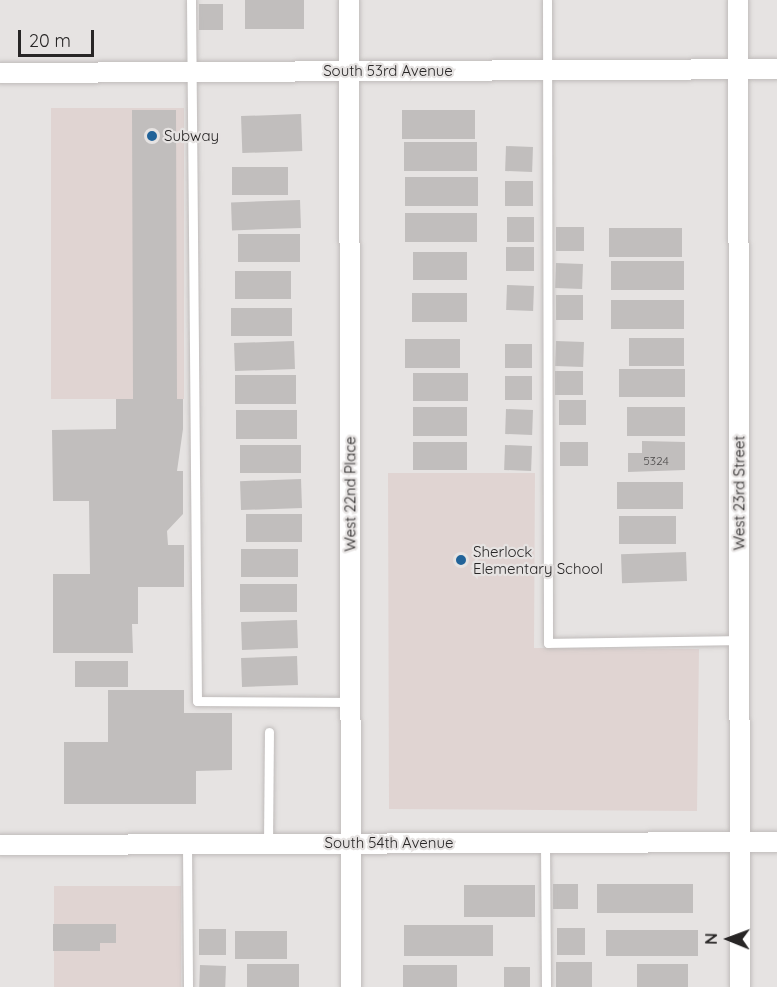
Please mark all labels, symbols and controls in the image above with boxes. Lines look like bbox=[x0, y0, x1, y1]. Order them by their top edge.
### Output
scale bar bbox=[21, 18, 98, 56]
text: 20 m bbox=[29, 29, 71, 52]
street label: South 53rd Avenue bbox=[323, 62, 453, 80]
place label: Subway bbox=[164, 127, 219, 145]
marker: Subway bbox=[145, 129, 159, 143]
street label: West 22nd Place bbox=[341, 436, 359, 552]
street label: West 23rd Street bbox=[730, 436, 748, 550]
house number: 5324 bbox=[643, 454, 669, 468]
place label: Sherlock Elementary School bbox=[473, 542, 603, 577]
marker: Sherlock Elementary School bbox=[454, 553, 468, 567]
street label: South 54th Avenue bbox=[325, 834, 453, 852]
north arrow bbox=[699, 909, 759, 969]
text: N bbox=[701, 933, 721, 945]

